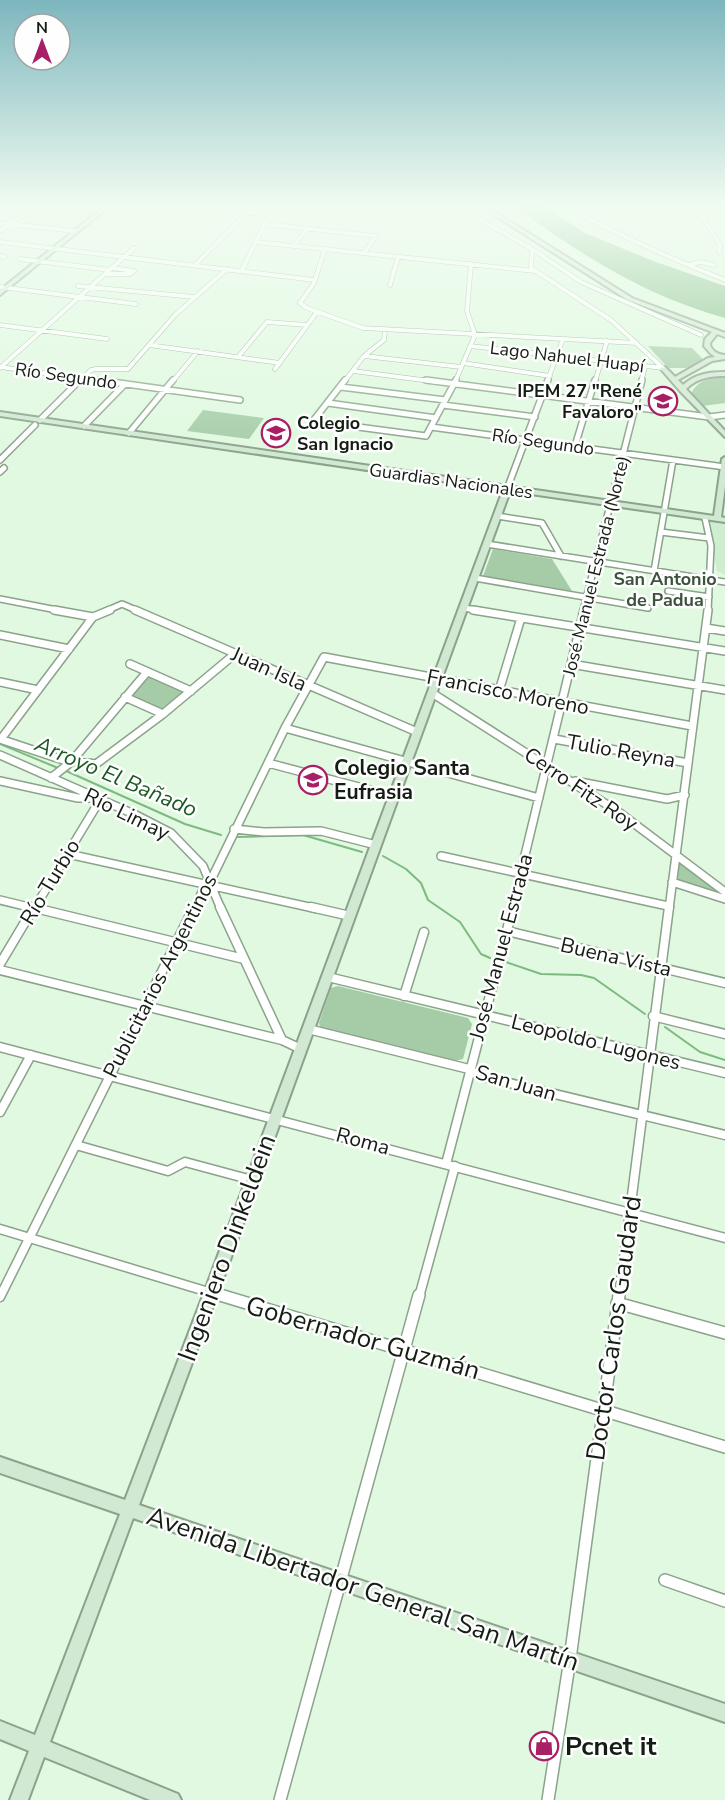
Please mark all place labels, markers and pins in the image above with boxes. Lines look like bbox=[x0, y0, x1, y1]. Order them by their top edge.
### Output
place label: IPEM 27 "René Favaloro" bbox=[517, 379, 642, 424]
school or university icon: IPEM 27 "René Favaloro" bbox=[647, 385, 679, 417]
place label: Colegio San Ignacio bbox=[297, 411, 393, 456]
school or university icon: Colegio San Ignacio bbox=[260, 417, 292, 449]
place label: Colegio Santa Eufrasia bbox=[334, 754, 470, 806]
school or university icon: Colegio Santa Eufrasia bbox=[297, 764, 329, 796]
place label: Pcnet it bbox=[565, 1729, 657, 1764]
shop icon: Pcnet it bbox=[528, 1730, 560, 1762]

